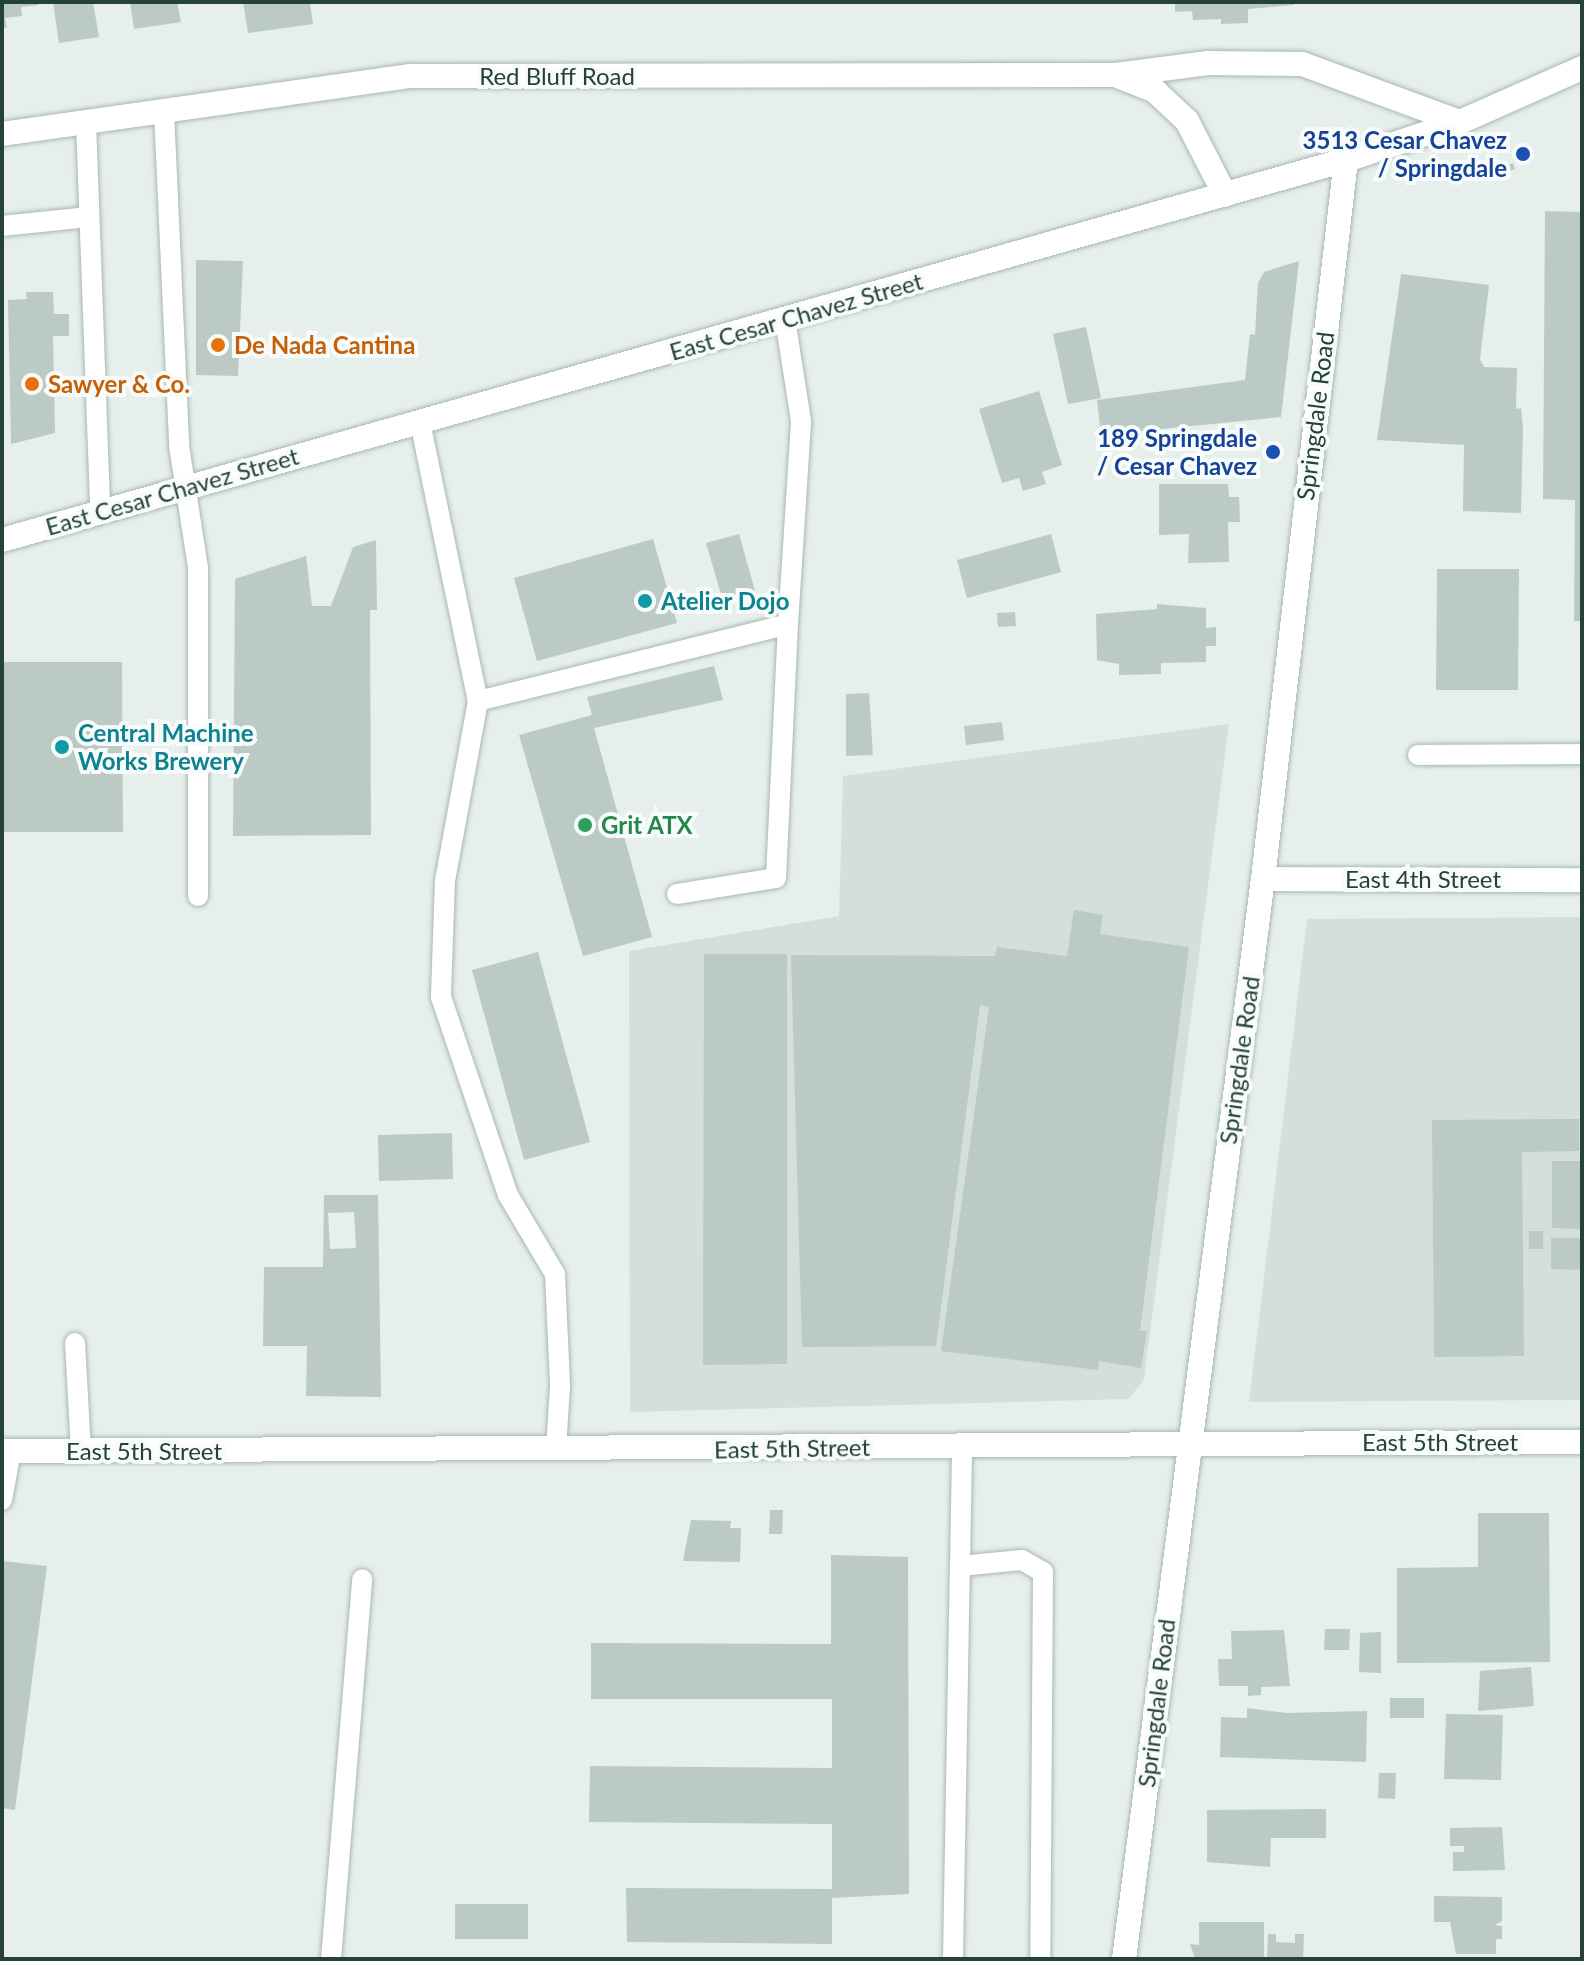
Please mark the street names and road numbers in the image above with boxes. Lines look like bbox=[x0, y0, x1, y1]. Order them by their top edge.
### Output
street label: Red Bluff Road bbox=[479, 62, 635, 90]
street label: East Cesar Chavez Street bbox=[666, 266, 926, 366]
street label: Springdale Road bbox=[1290, 330, 1340, 502]
street label: East Cesar Chavez Street bbox=[42, 441, 302, 541]
street label: East 4th Street bbox=[1345, 865, 1501, 893]
street label: Springdale Road bbox=[1213, 974, 1265, 1146]
street label: East 5th Street bbox=[1362, 1428, 1518, 1456]
street label: East 5th Street bbox=[714, 1432, 870, 1464]
street label: East 5th Street bbox=[66, 1437, 222, 1465]
street label: Springdale Road bbox=[1131, 1617, 1181, 1789]

